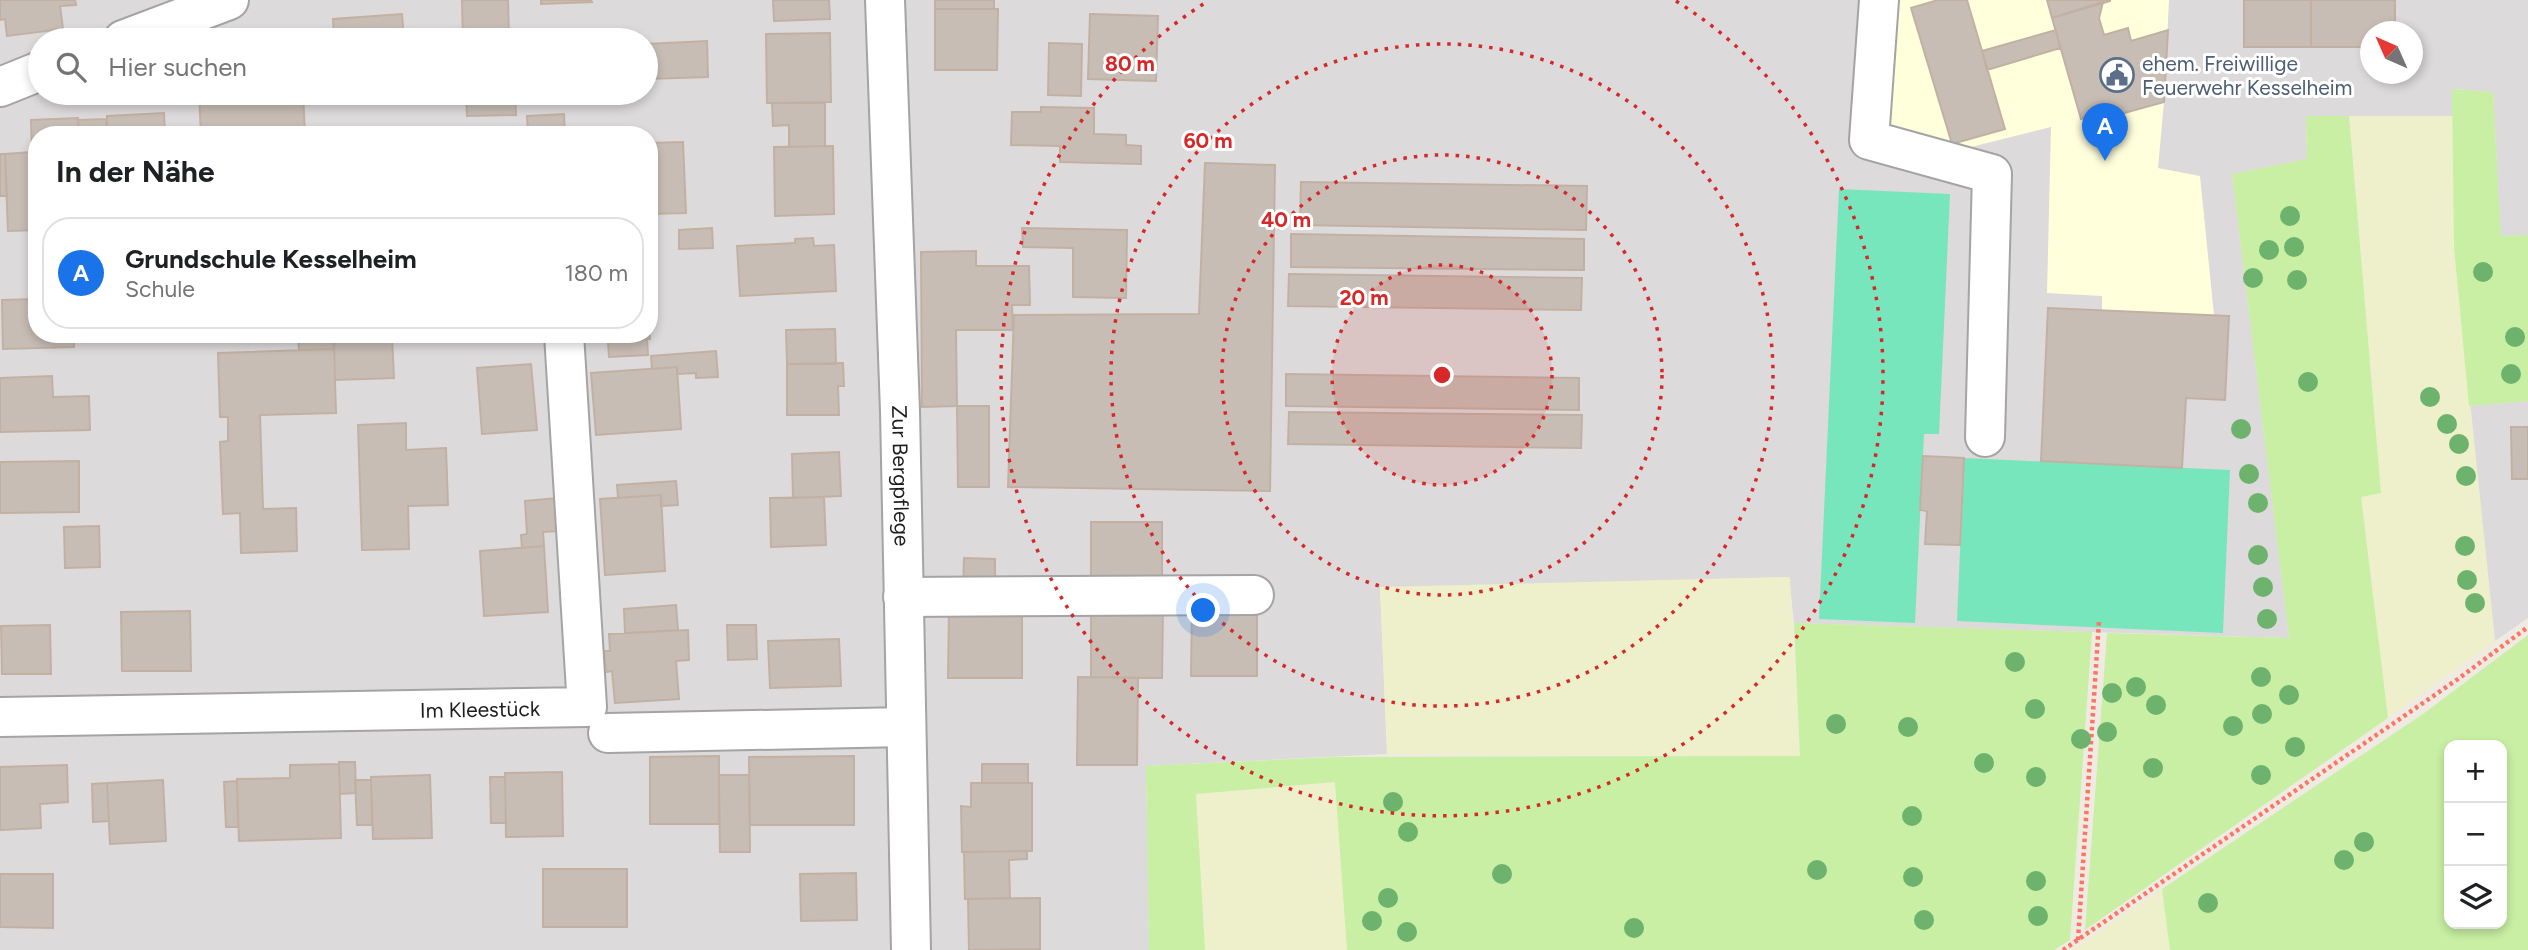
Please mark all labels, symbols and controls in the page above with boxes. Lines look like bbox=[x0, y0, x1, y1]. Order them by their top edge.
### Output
north arrow bbox=[2360, 21, 2423, 84]
search box bbox=[28, 28, 658, 105]
icon: search bbox=[52, 48, 90, 86]
text: Hier suchen bbox=[108, 51, 247, 83]
text: 80 m bbox=[1105, 51, 1155, 76]
place label: ehem. Freiwillige Feuerwehr Kesselheim bbox=[2142, 51, 2352, 100]
public building icon: ehem. Freiwillige Feuerwehr Kesselheim bbox=[2098, 56, 2136, 94]
pin: A bbox=[2082, 103, 2128, 161]
text: 60 m bbox=[1183, 128, 1233, 153]
text: In der Nähe bbox=[56, 153, 215, 190]
text: 40 m bbox=[1261, 207, 1311, 232]
text: Grundschule Kesselheim bbox=[125, 243, 417, 275]
text: A bbox=[73, 259, 89, 287]
text: 180 m bbox=[564, 259, 628, 287]
text: Schule bbox=[125, 275, 195, 303]
text: 20 m bbox=[1339, 285, 1389, 310]
centre of rings bbox=[1430, 363, 1454, 387]
street label: Zur Bergpflege bbox=[887, 405, 915, 547]
your location bbox=[1186, 593, 1220, 627]
street label: Im Kleestück bbox=[420, 695, 541, 722]
map controls bbox=[2444, 740, 2507, 929]
button: + bbox=[2444, 740, 2507, 803]
button: − bbox=[2444, 803, 2507, 866]
button: layers bbox=[2444, 866, 2507, 929]

